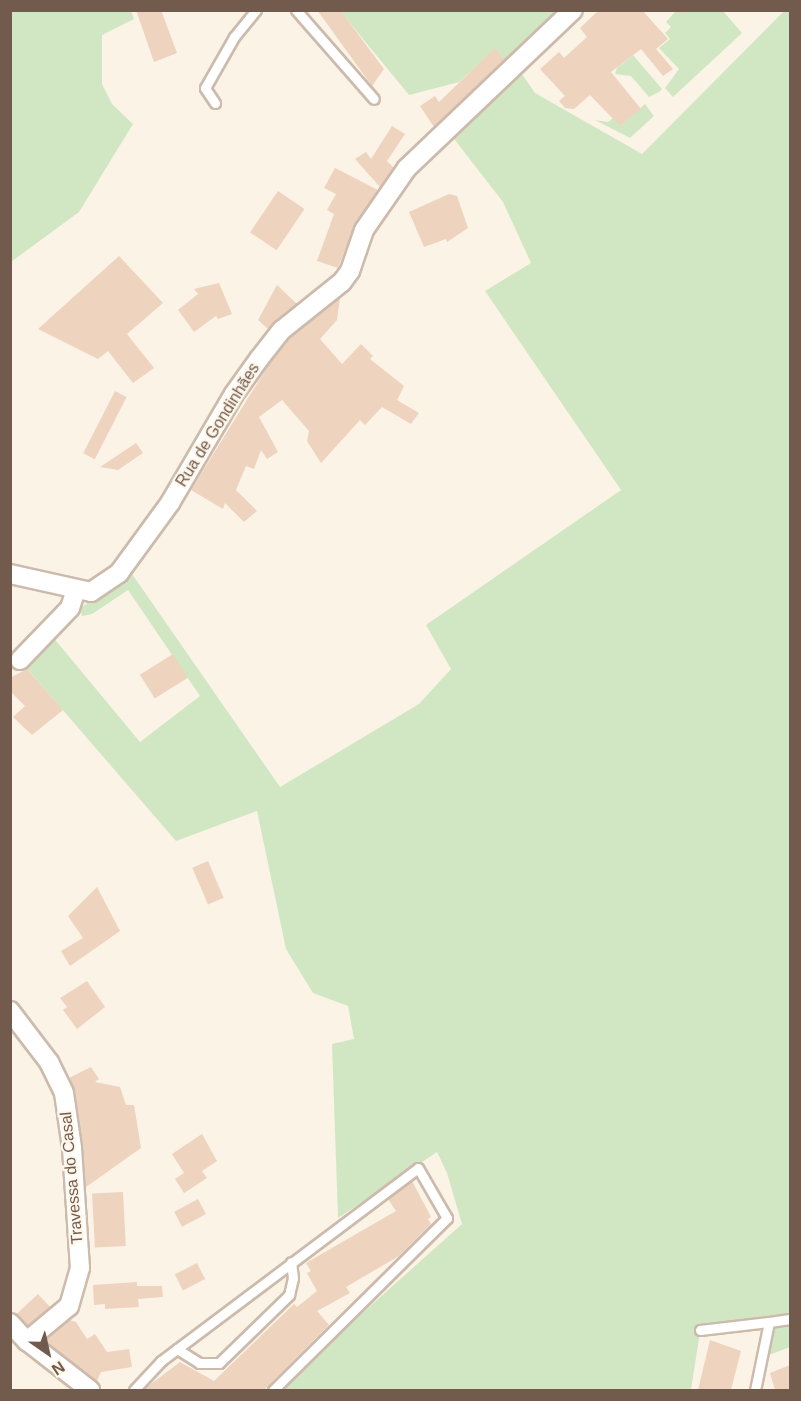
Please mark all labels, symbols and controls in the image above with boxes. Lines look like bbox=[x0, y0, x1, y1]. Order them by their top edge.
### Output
street label: Rua de Gondinhães bbox=[172, 360, 264, 490]
street label: Travessa do Casal bbox=[57, 1111, 87, 1245]
north arrow bbox=[18, 1323, 78, 1383]
text: N bbox=[49, 1358, 68, 1379]

